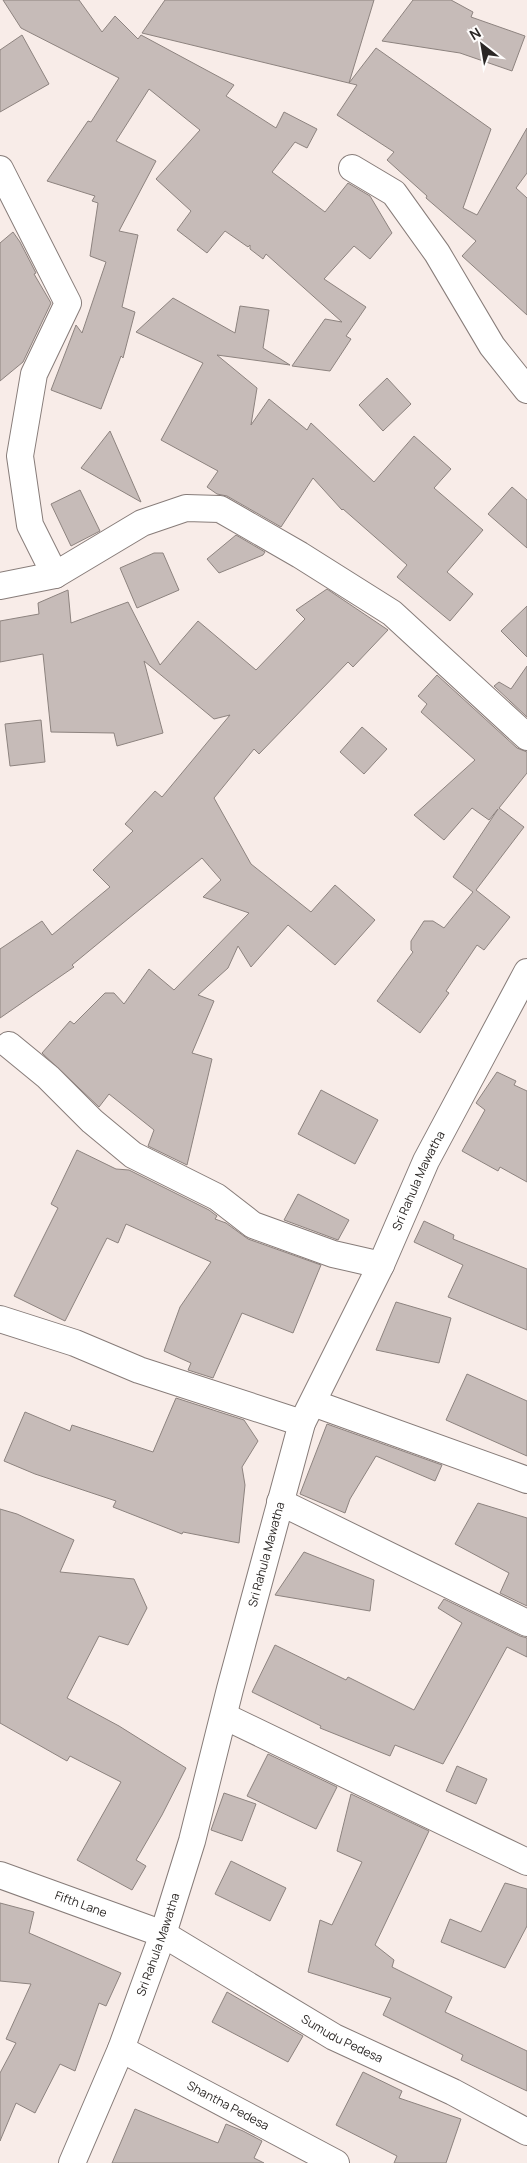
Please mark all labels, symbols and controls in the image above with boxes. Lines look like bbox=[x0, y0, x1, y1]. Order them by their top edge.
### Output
north arrow bbox=[457, 20, 507, 70]
text: N bbox=[466, 23, 484, 44]
street label: Sri Rahula Mawatha bbox=[388, 1128, 449, 1233]
street label: Sri Rahula Mawatha bbox=[244, 1500, 288, 1609]
street label: Fifth Lane bbox=[53, 1887, 110, 1921]
street label: Sri Rahula Mawatha bbox=[132, 1891, 183, 1998]
street label: Sumudu Pedesa bbox=[298, 2010, 386, 2066]
street label: Shantha Pedesa bbox=[184, 2076, 272, 2134]

